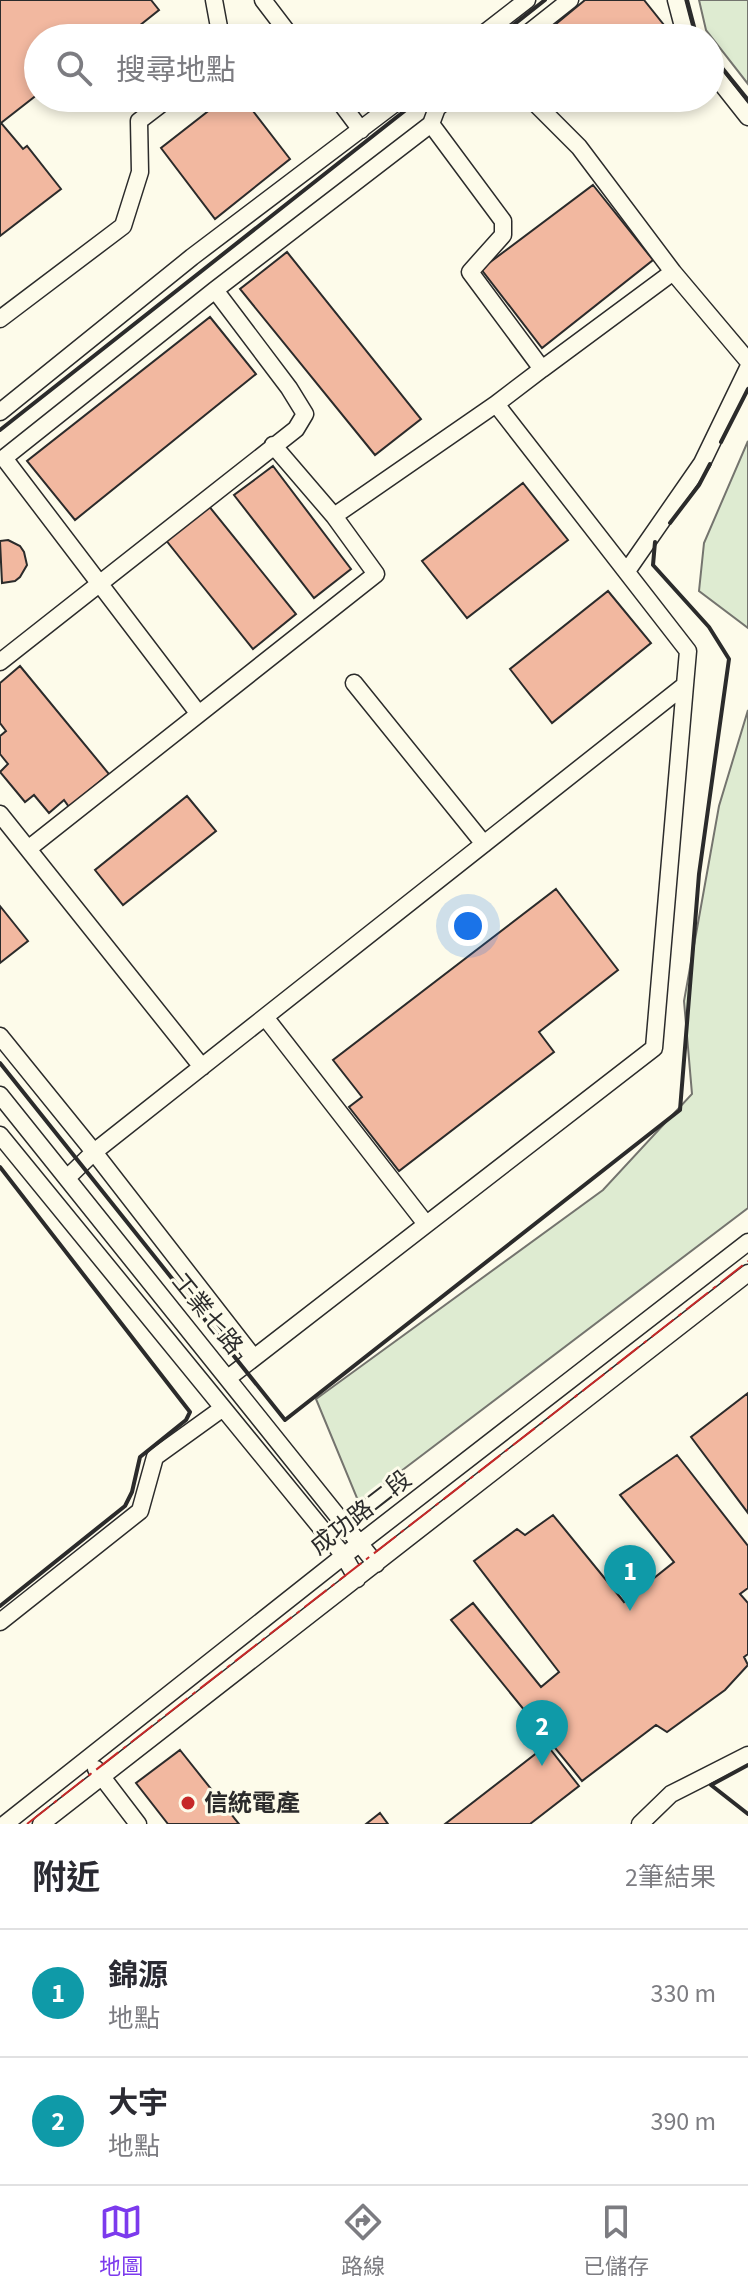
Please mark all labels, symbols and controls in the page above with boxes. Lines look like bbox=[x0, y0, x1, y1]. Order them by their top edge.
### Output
search box bbox=[24, 24, 724, 112]
icon: search bbox=[52, 46, 96, 90]
text: 搜尋地點 bbox=[116, 49, 236, 92]
your location bbox=[448, 906, 488, 946]
street label: 工業七路 bbox=[163, 1266, 251, 1362]
street label: 成功路二段 bbox=[303, 1462, 419, 1564]
pin: 1 bbox=[604, 1545, 656, 1611]
pin: 2 bbox=[516, 1700, 568, 1766]
place label: 信統電產 bbox=[204, 1786, 300, 1821]
marker: 信統電產 bbox=[179, 1794, 197, 1812]
text: 附近 bbox=[32, 1854, 100, 1903]
text: 2筆結果 bbox=[625, 1859, 716, 1896]
text: 錦源 bbox=[108, 1954, 168, 1997]
text: 1 bbox=[51, 1975, 65, 2012]
text: 330 m bbox=[650, 1975, 716, 2012]
text: 地點 bbox=[108, 2000, 160, 2037]
text: 大宇 bbox=[108, 2082, 168, 2125]
text: 2 bbox=[51, 2103, 65, 2140]
text: 390 m bbox=[650, 2103, 716, 2140]
text: 地點 bbox=[108, 2128, 160, 2165]
tab: 地圖 bbox=[99, 2200, 143, 2283]
tab: 路線 bbox=[341, 2200, 385, 2283]
tab: 已儲存 bbox=[583, 2200, 649, 2283]

